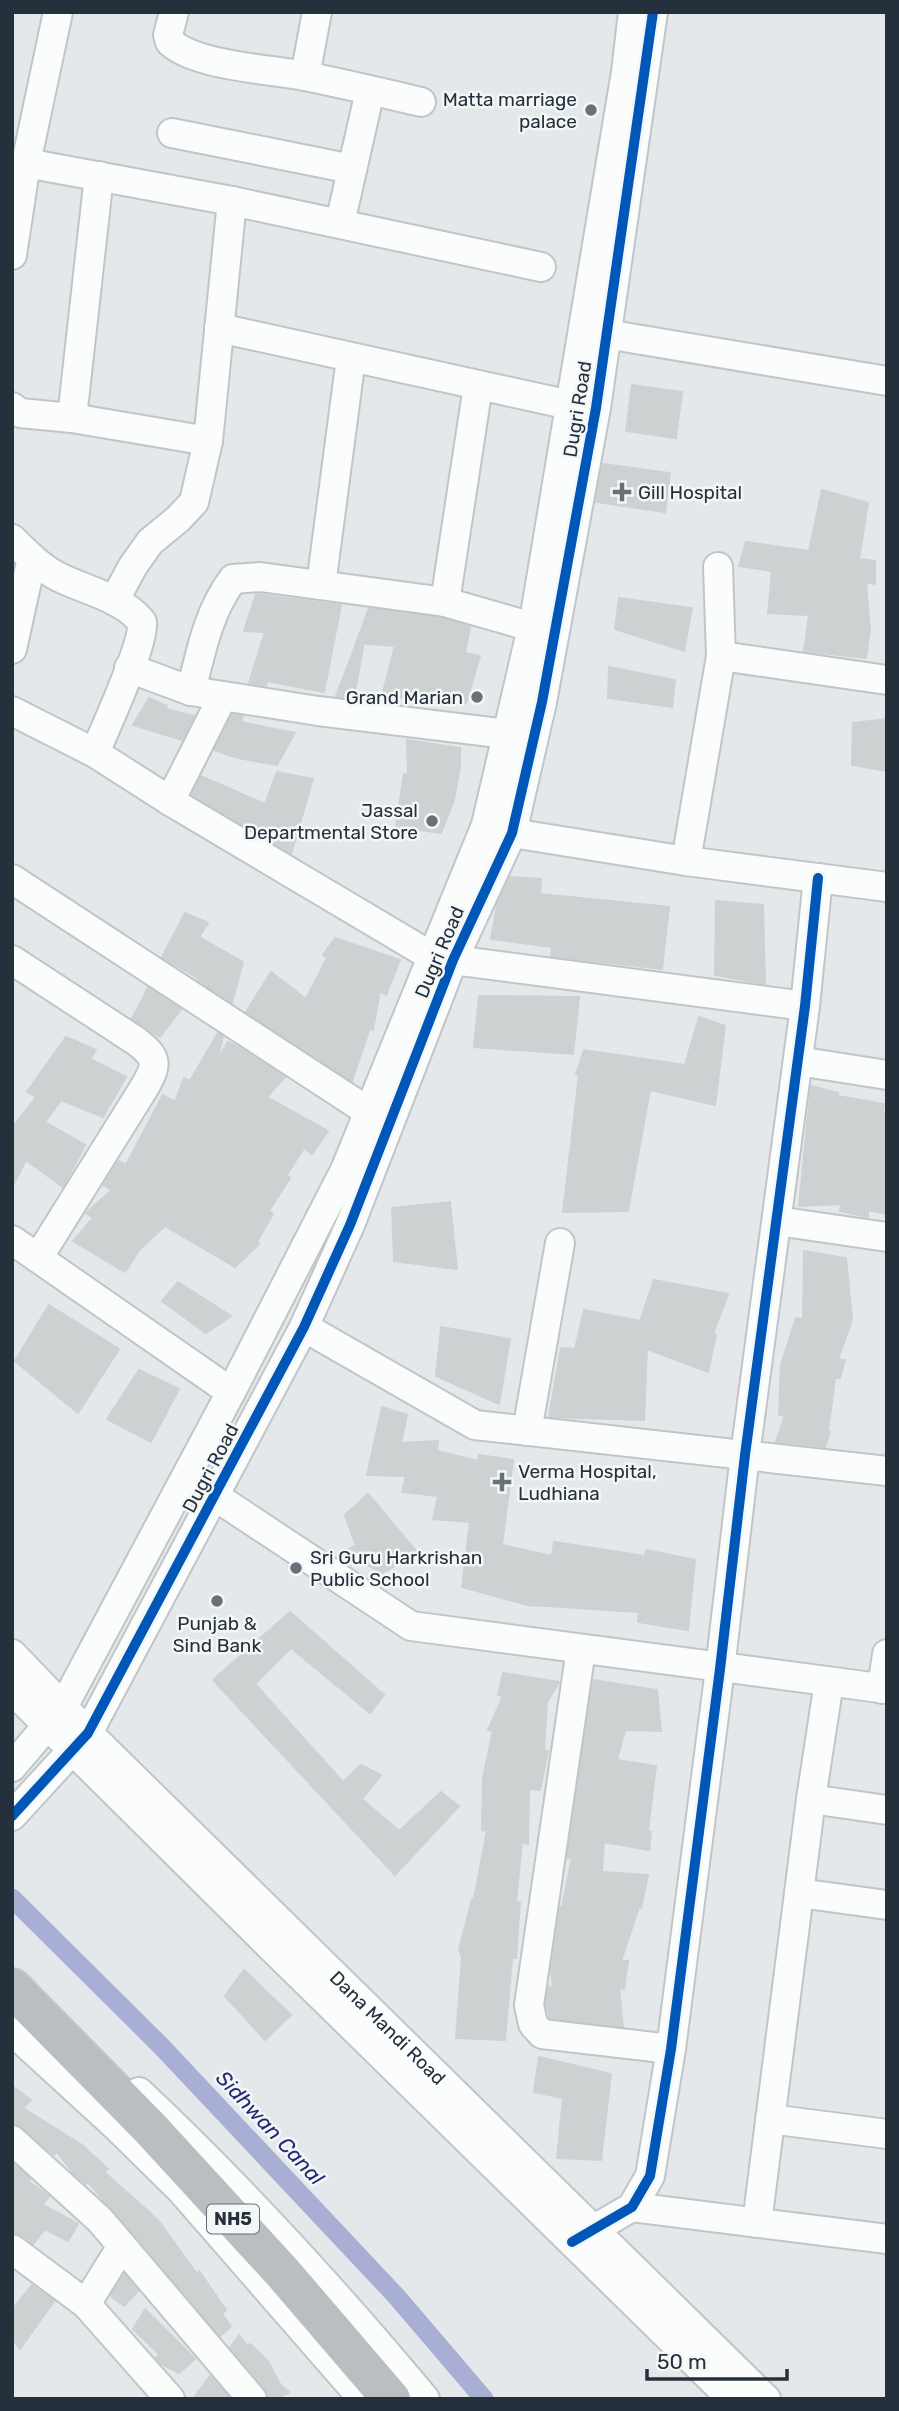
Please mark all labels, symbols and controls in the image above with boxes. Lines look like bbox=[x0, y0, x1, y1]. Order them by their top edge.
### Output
place label: Matta marriage palace bbox=[443, 88, 577, 133]
marker: Matta marriage palace bbox=[583, 102, 599, 118]
street label: Dugri Road bbox=[559, 359, 596, 459]
place label: Gill Hospital bbox=[638, 481, 742, 504]
marker: Gill Hospital bbox=[612, 482, 632, 502]
place label: Grand Marian bbox=[346, 686, 463, 709]
marker: Grand Marian bbox=[469, 689, 485, 705]
place label: Jassal Departmental Store bbox=[244, 799, 418, 844]
marker: Jassal Departmental Store bbox=[424, 813, 440, 829]
street label: Dugri Road bbox=[410, 903, 469, 1002]
street label: Dugri Road bbox=[177, 1420, 243, 1517]
place label: Verma Hospital, Ludhiana bbox=[518, 1460, 657, 1505]
marker: Verma Hospital, Ludhiana bbox=[492, 1472, 512, 1492]
place label: Sri Guru Harkrishan Public School bbox=[310, 1546, 482, 1591]
marker: Sri Guru Harkrishan Public School bbox=[288, 1560, 304, 1576]
marker: Punjab & Sind Bank bbox=[209, 1593, 225, 1609]
place label: Punjab & Sind Bank bbox=[173, 1612, 261, 1657]
street label: Dana Mandi Road bbox=[325, 1966, 450, 2090]
water label: Sidhwan Canal bbox=[211, 2065, 330, 2190]
road number: NH5 bbox=[207, 2204, 259, 2234]
scale bar bbox=[647, 2338, 787, 2382]
text: 50 m bbox=[657, 2349, 707, 2374]

